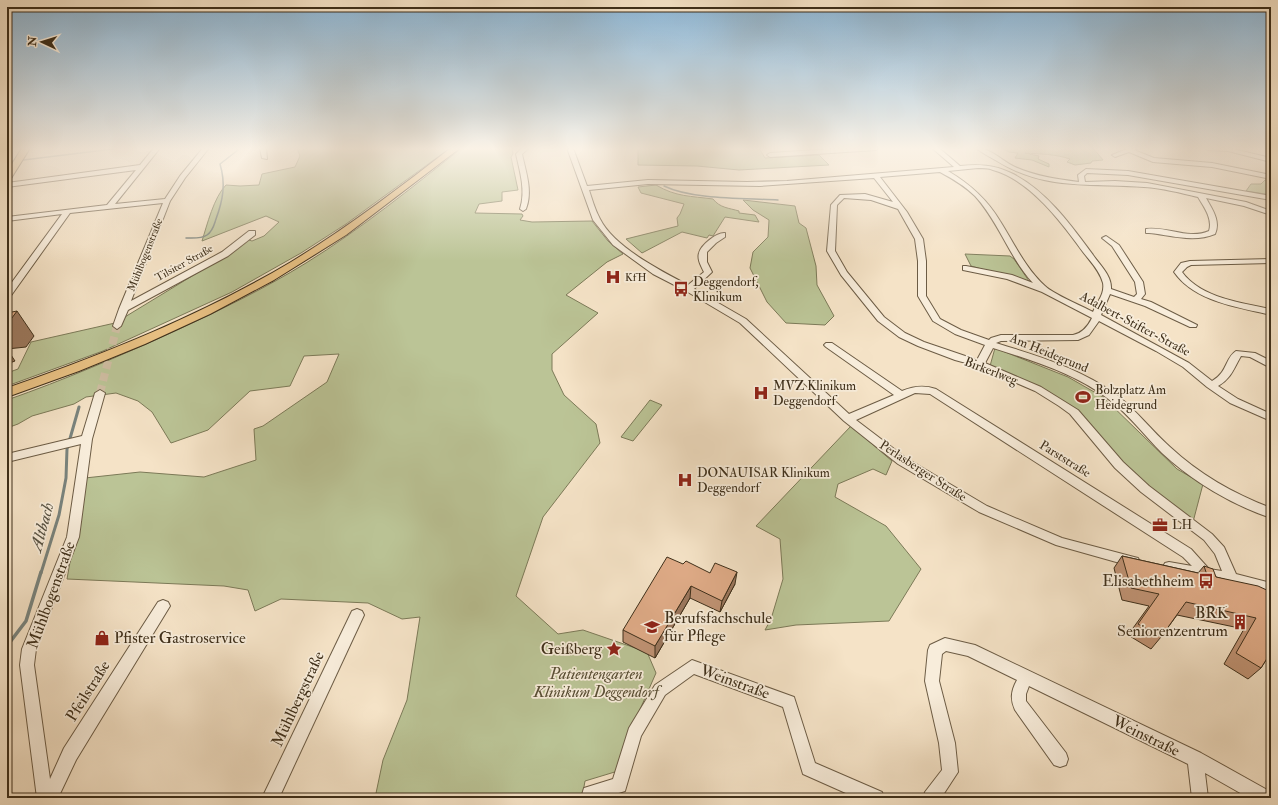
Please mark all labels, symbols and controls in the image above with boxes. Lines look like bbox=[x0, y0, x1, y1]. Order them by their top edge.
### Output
north arrow bbox=[22, 22, 62, 62]
text: N bbox=[26, 35, 39, 48]
street label: Mühlbogenstraße bbox=[124, 216, 166, 293]
street label: Tilsiter Straße bbox=[153, 242, 215, 284]
hospital icon: KfH bbox=[604, 268, 622, 286]
place label: KfH bbox=[625, 271, 646, 284]
place label: Deggendorf, Klinikum bbox=[693, 274, 759, 305]
bus stop icon: Deggendorf, Klinikum bbox=[672, 280, 690, 298]
street label: Adalbert-Stifter-Straße bbox=[1076, 288, 1193, 360]
street label: Am Heidegrund bbox=[1006, 330, 1091, 376]
street label: Birkerlweg bbox=[962, 354, 1021, 389]
place label: MVZ Klinikum Deggendorf bbox=[773, 378, 856, 409]
place label: Bolzplatz Am Heidegrund bbox=[1095, 382, 1166, 413]
hospital icon: MVZ Klinikum Deggendorf bbox=[752, 384, 770, 402]
sports icon: Bolzplatz Am Heidegrund bbox=[1074, 388, 1092, 406]
street label: Perlasberger Straße bbox=[876, 437, 970, 505]
street label: Parststraße bbox=[1036, 437, 1094, 481]
place label: DONAUISAR Klinikum Deggendorf bbox=[697, 465, 830, 496]
hospital icon: DONAUISAR Klinikum Deggendorf bbox=[676, 471, 694, 489]
water label: Altbach bbox=[25, 500, 59, 556]
office icon: LH bbox=[1151, 516, 1169, 534]
place label: LH bbox=[1172, 517, 1192, 533]
street label: Mühlbogenstraße bbox=[22, 538, 80, 651]
place label: Elisabethheim bbox=[1102, 571, 1195, 591]
bus stop icon: Elisabethheim bbox=[1197, 572, 1215, 590]
place label: BRK Seniorenzentrum bbox=[1117, 603, 1229, 641]
place label: Berufsfachschule für Pflege bbox=[664, 608, 772, 646]
building icon: BRK Seniorenzentrum bbox=[1231, 613, 1249, 631]
school or university icon: Berufsfachschule für Pflege bbox=[643, 618, 661, 636]
place label: Pfister Gastroservice bbox=[114, 628, 246, 648]
shop icon: Pfister Gastroservice bbox=[93, 629, 111, 647]
place label: Geißberg bbox=[541, 639, 603, 659]
place icon: Geißberg bbox=[605, 640, 623, 658]
street label: Mühlbergstraße bbox=[267, 648, 329, 750]
street label: Pfeilstraße bbox=[62, 657, 115, 725]
street label: Weinstraße bbox=[697, 660, 773, 704]
park label: Patientengarten Klinikum Deggendorf bbox=[533, 664, 663, 702]
street label: Weinstraße bbox=[1108, 711, 1183, 761]

